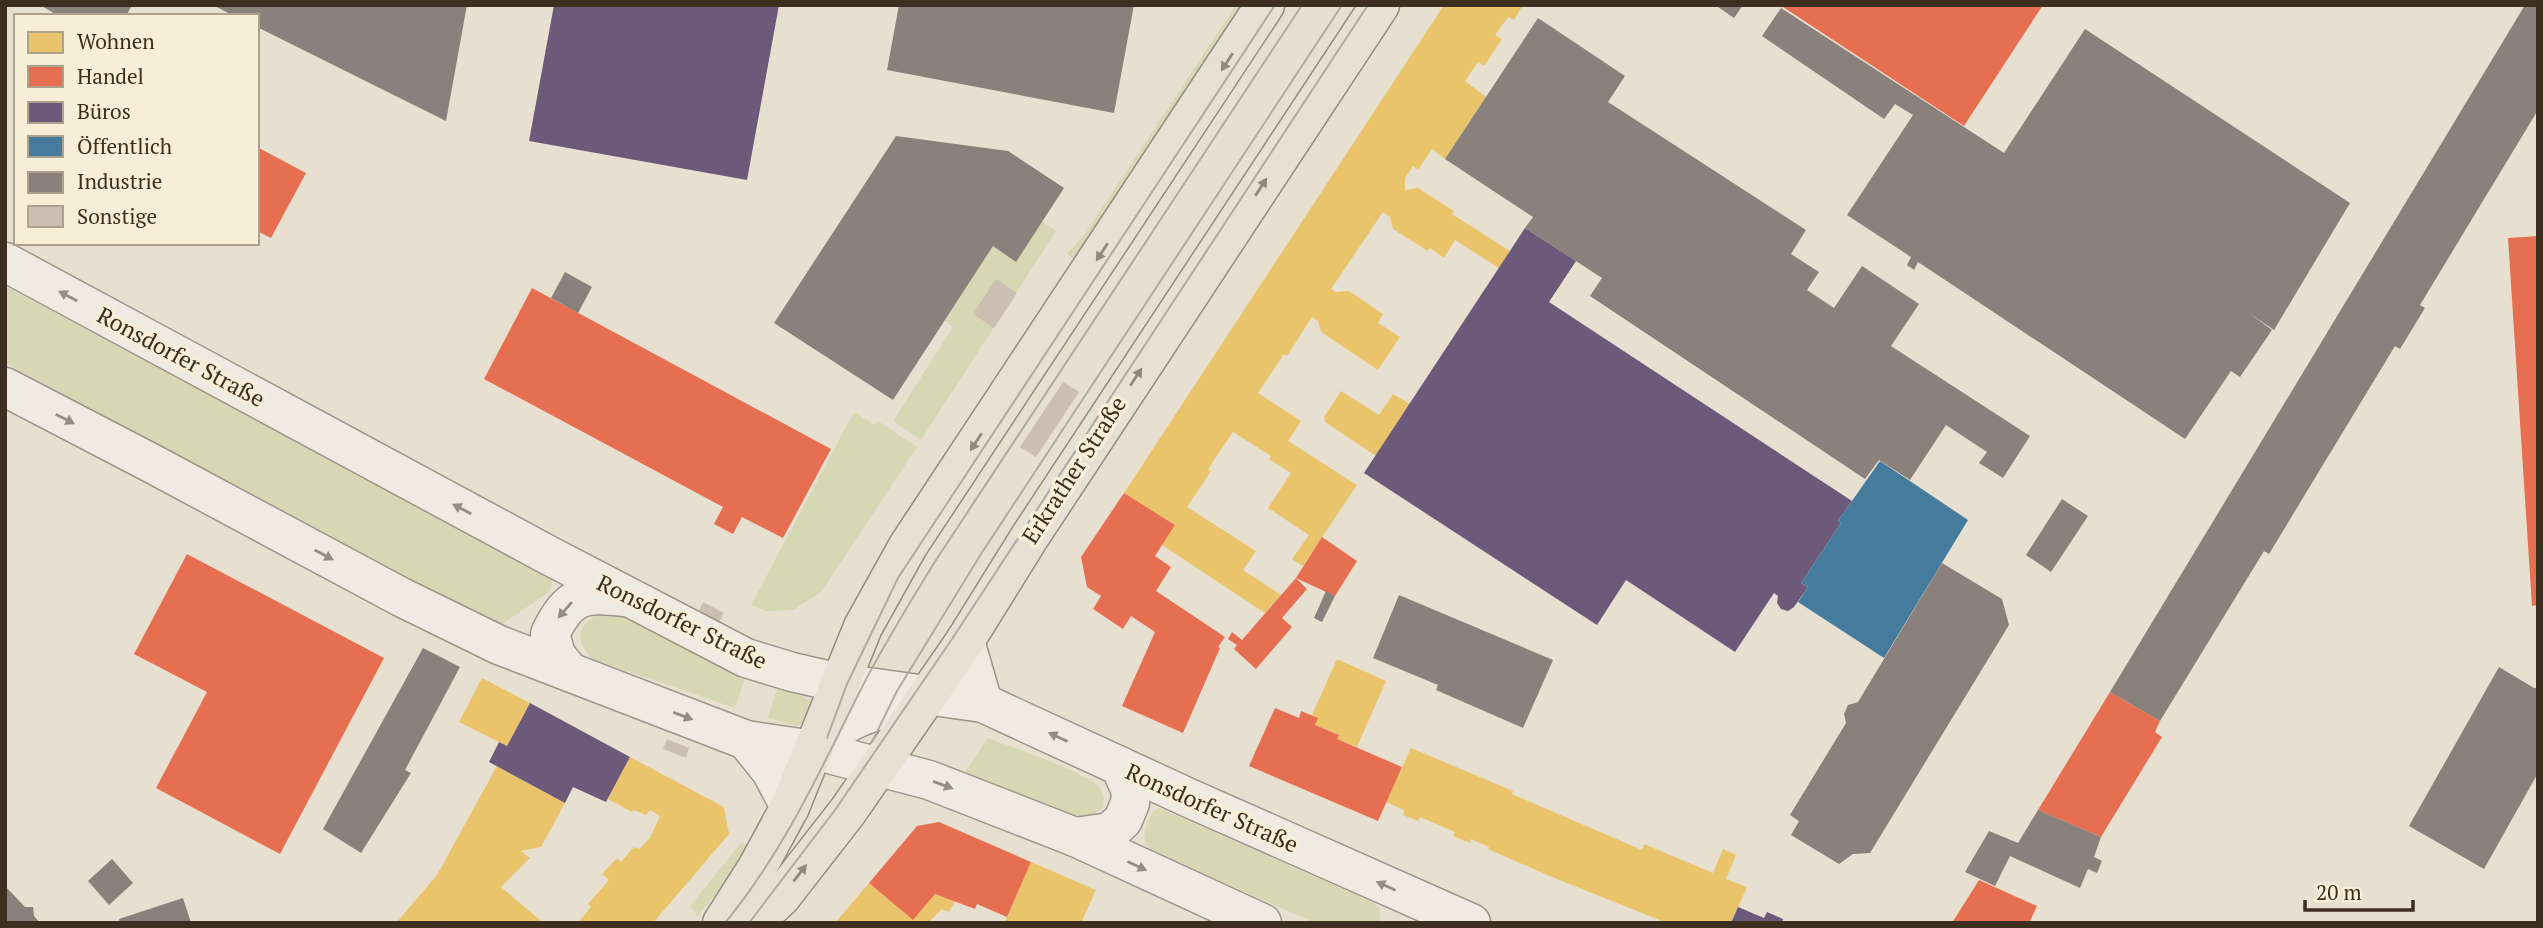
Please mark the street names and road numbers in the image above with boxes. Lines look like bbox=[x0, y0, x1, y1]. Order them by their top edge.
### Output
street label: Ronsdorfer Straße bbox=[92, 299, 271, 414]
street label: Erkrather Straße bbox=[1014, 390, 1133, 550]
street label: Ronsdorfer Straße bbox=[592, 567, 773, 676]
street label: Ronsdorfer Straße bbox=[1121, 756, 1303, 860]

